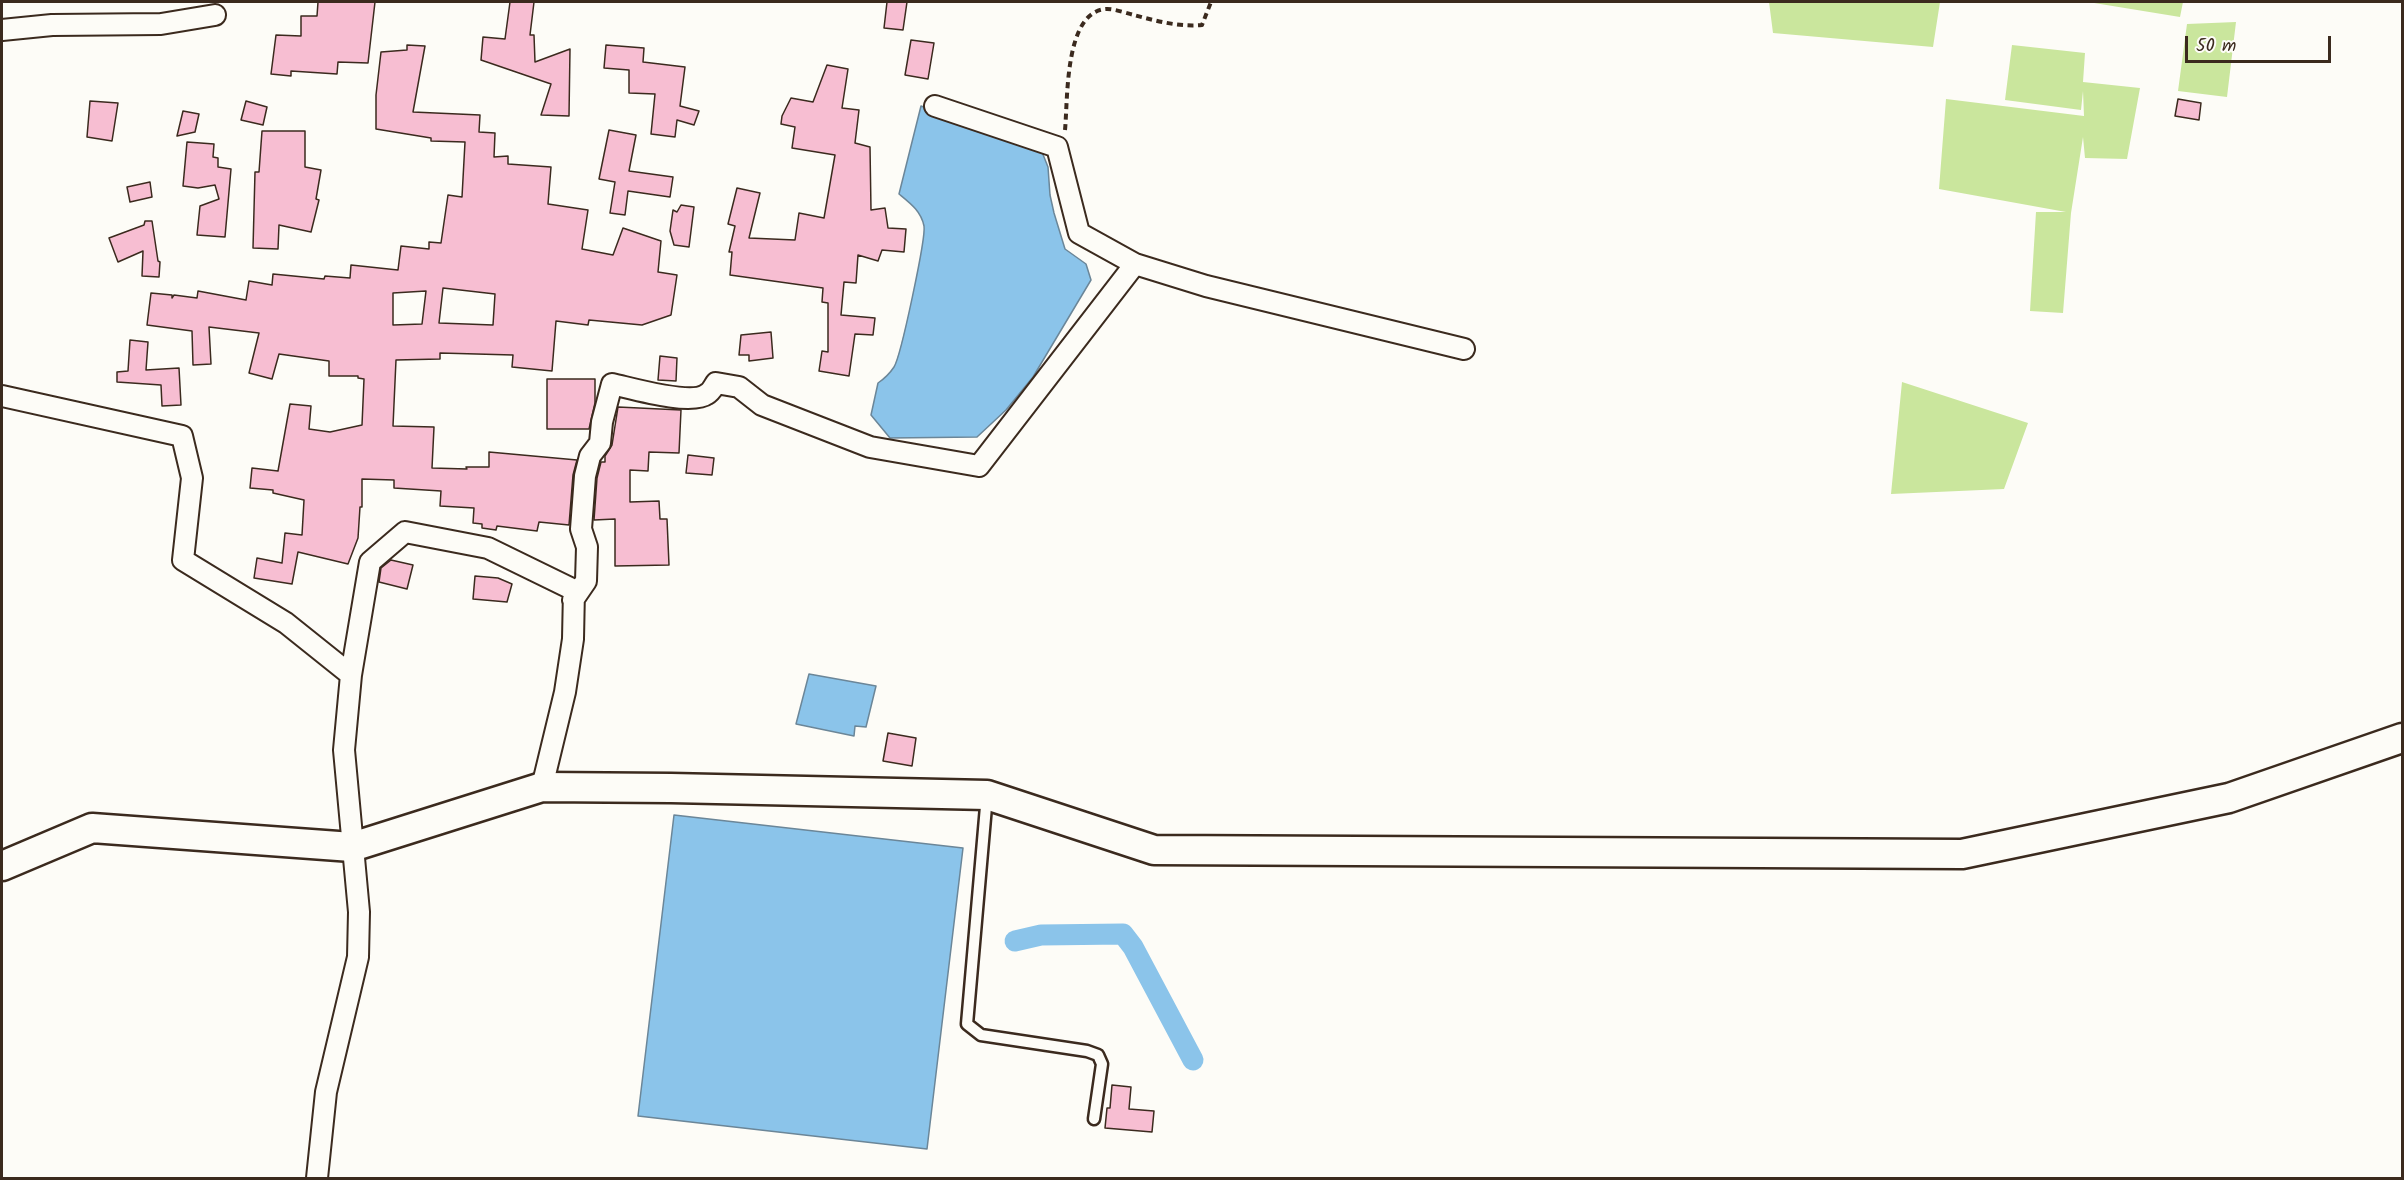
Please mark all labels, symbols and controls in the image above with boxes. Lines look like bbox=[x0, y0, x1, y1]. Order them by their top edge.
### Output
scale bar bbox=[2188, 24, 2334, 62]
text: 50 m bbox=[2196, 32, 2236, 61]

